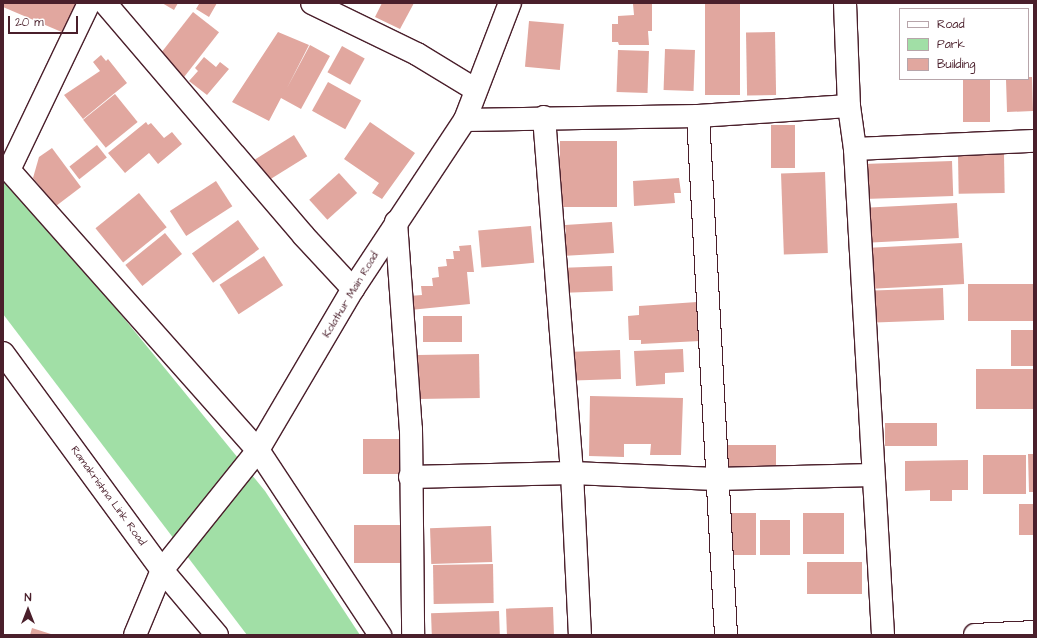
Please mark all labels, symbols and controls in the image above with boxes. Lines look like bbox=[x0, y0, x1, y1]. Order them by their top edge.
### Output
scale bar bbox=[10, 8, 80, 34]
legend bbox=[899, 8, 1029, 80]
text: 20 m bbox=[15, 14, 44, 31]
text: Road bbox=[937, 16, 965, 33]
text: Park bbox=[937, 36, 965, 53]
text: Building bbox=[937, 56, 975, 73]
street label: Kolathur Main Road bbox=[320, 250, 382, 340]
street label: Ramakrishna Link Road bbox=[67, 444, 149, 548]
north arrow bbox=[8, 590, 48, 630]
text: N bbox=[25, 590, 31, 605]

